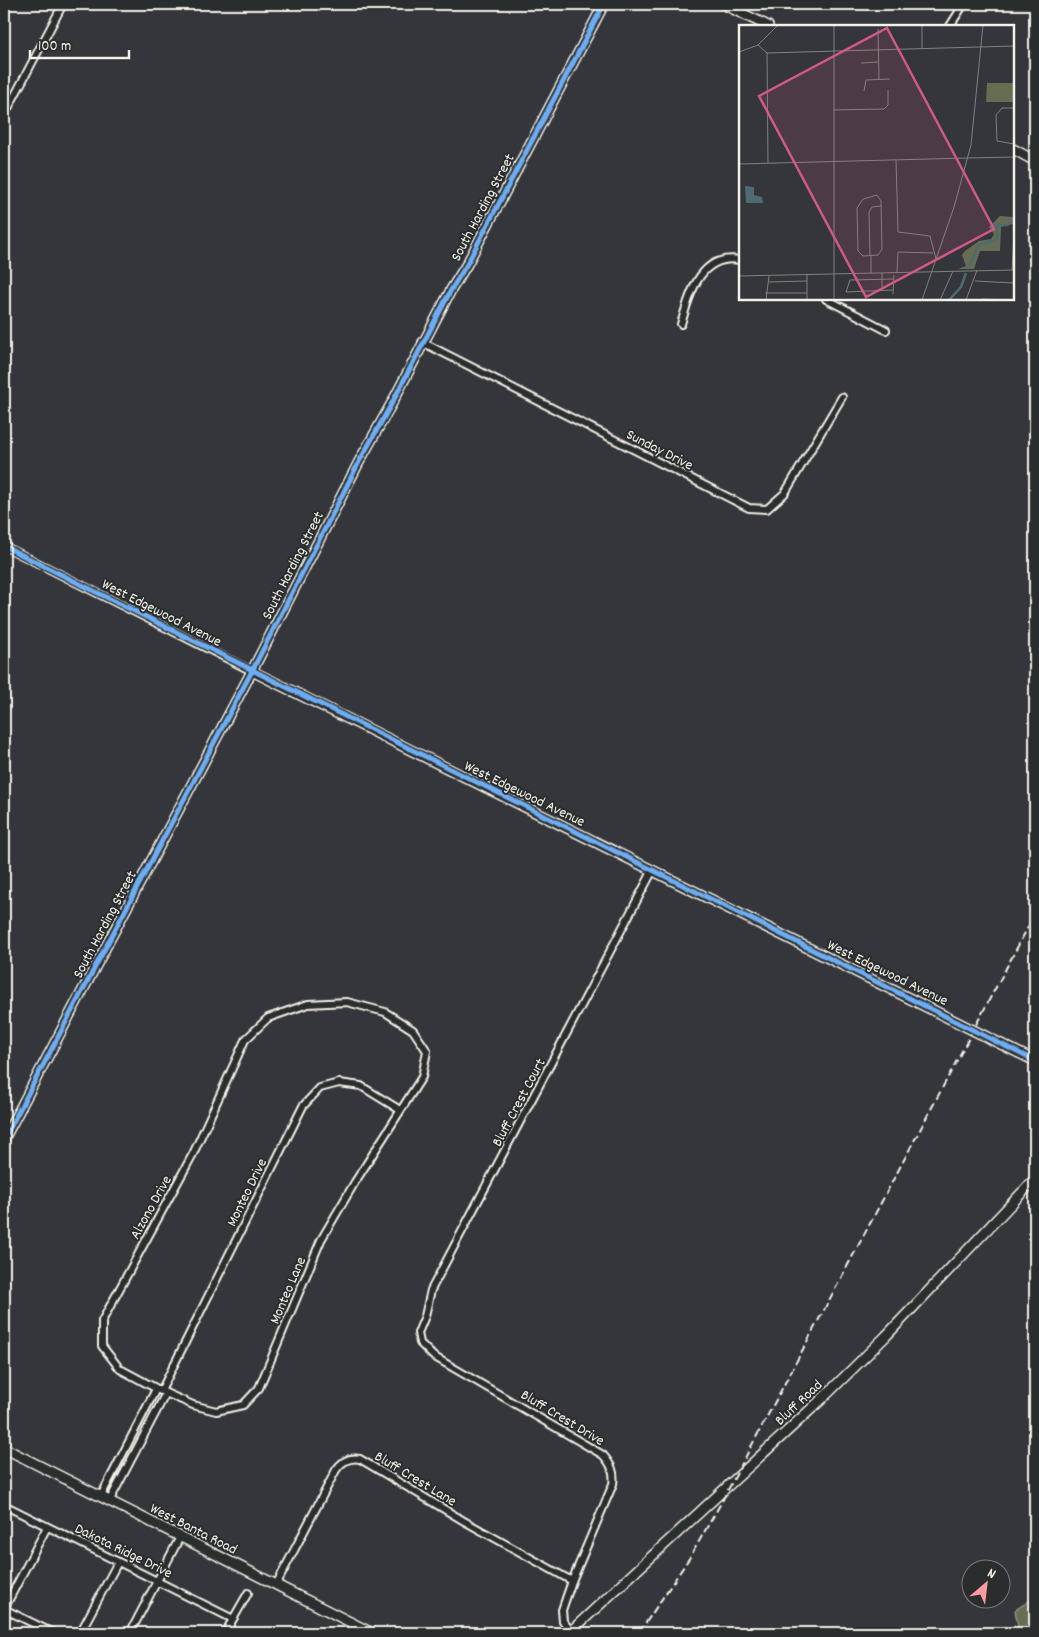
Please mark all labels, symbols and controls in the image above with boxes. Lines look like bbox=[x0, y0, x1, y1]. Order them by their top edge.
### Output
inset map bbox=[739, 25, 1014, 300]
scale bar bbox=[30, 28, 129, 60]
text: 100 m bbox=[38, 36, 71, 58]
street label: South Harding Street bbox=[446, 150, 522, 266]
street label: Sunday Drive bbox=[622, 425, 697, 477]
street label: South Harding Street bbox=[257, 507, 331, 624]
street label: West Edgewood Avenue bbox=[97, 574, 225, 654]
street label: West Edgewood Avenue bbox=[460, 756, 589, 834]
street label: South Harding Street bbox=[68, 867, 144, 983]
street label: West Edgewood Avenue bbox=[823, 935, 952, 1013]
street label: Bluff Crest Court bbox=[487, 1054, 553, 1151]
street label: Monteo Drive bbox=[222, 1155, 274, 1231]
street label: Alzono Drive bbox=[125, 1172, 179, 1244]
street label: Monteo Lane bbox=[265, 1253, 313, 1328]
street label: Bluff Road bbox=[770, 1375, 828, 1432]
street label: Bluff Crest Drive bbox=[516, 1385, 608, 1453]
street label: Bluff Crest Lane bbox=[370, 1447, 461, 1513]
street label: West Banta Road bbox=[145, 1498, 241, 1561]
street label: Dakota Ridge Drive bbox=[71, 1519, 176, 1585]
north arrow bbox=[962, 1560, 1012, 1610]
text: N bbox=[983, 1564, 999, 1585]

